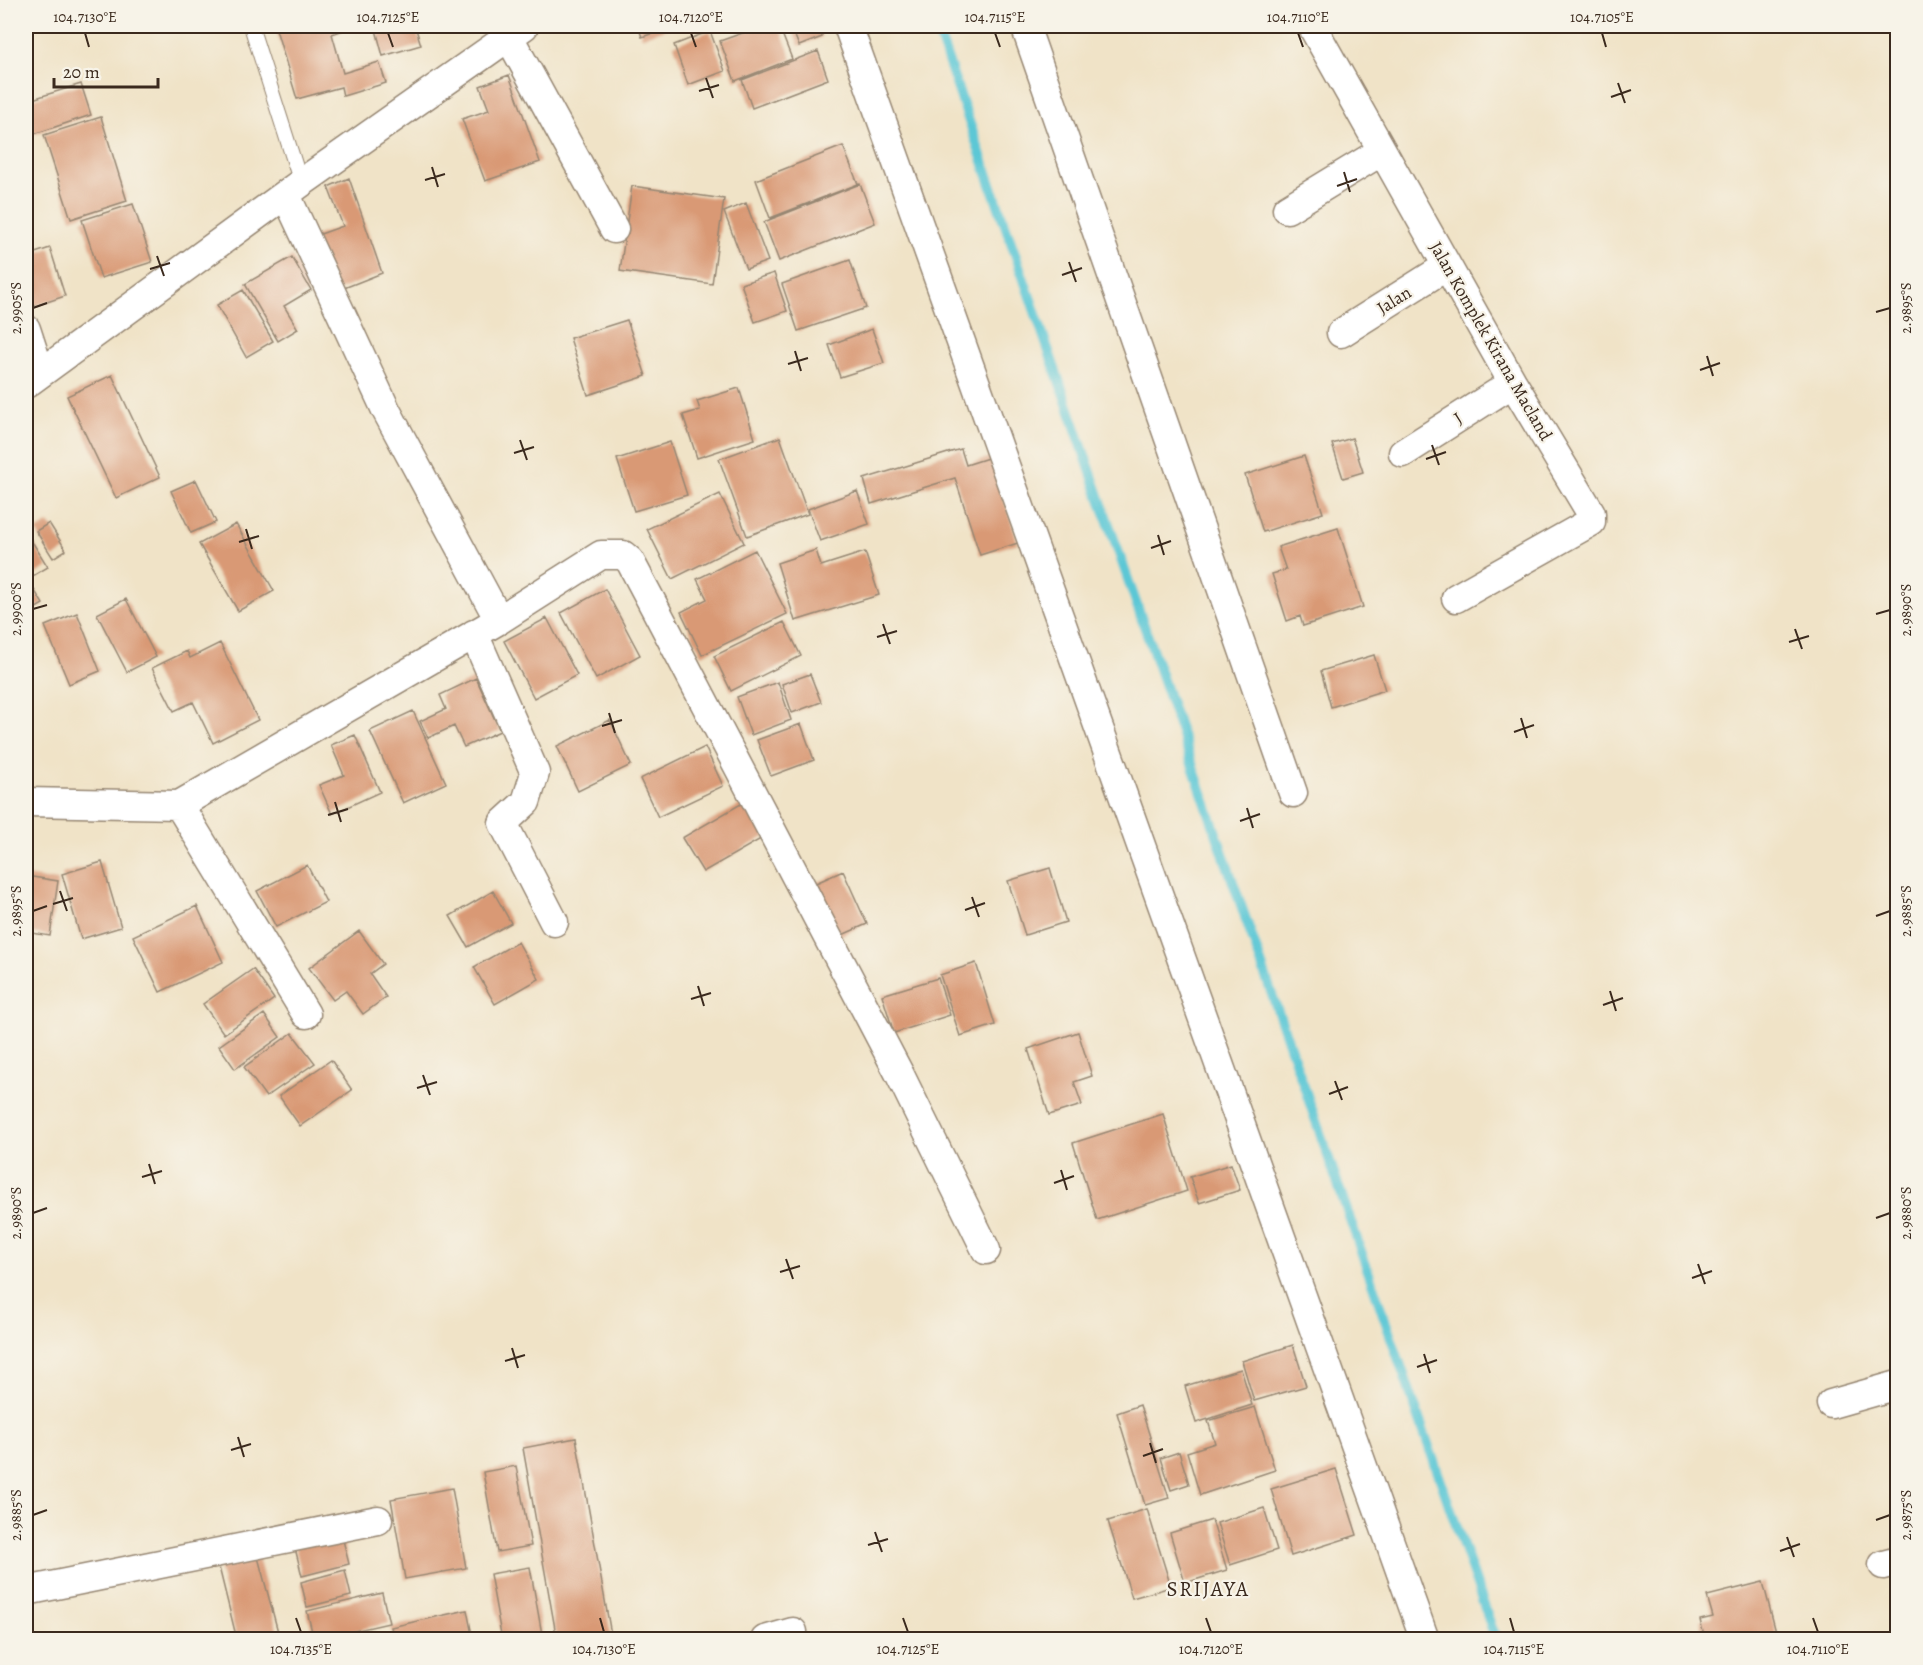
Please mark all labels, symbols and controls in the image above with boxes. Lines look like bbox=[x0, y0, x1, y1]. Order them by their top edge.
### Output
text: 104.7130°E bbox=[53, 7, 117, 27]
text: 104.7125°E bbox=[357, 7, 419, 27]
text: 104.7120°E bbox=[659, 7, 723, 27]
text: 104.7115°E bbox=[965, 7, 1025, 27]
text: 104.7110°E bbox=[1267, 7, 1329, 27]
text: 104.7105°E bbox=[1570, 7, 1634, 27]
scale bar bbox=[54, 51, 158, 89]
text: 20 m bbox=[63, 60, 100, 84]
street label: Jalan Komplek Kirana Macland bbox=[1425, 238, 1557, 444]
street label: Jalan bbox=[1372, 280, 1416, 320]
text: 2.9905°S bbox=[6, 282, 26, 334]
text: 2.9895°S bbox=[1896, 282, 1916, 334]
street label: J bbox=[1450, 407, 1466, 429]
text: 2.9900°S bbox=[6, 582, 26, 636]
text: 2.9890°S bbox=[1896, 583, 1916, 637]
text: 2.9895°S bbox=[6, 885, 26, 937]
text: 2.9885°S bbox=[1896, 885, 1916, 937]
text: 2.9890°S bbox=[6, 1186, 26, 1240]
text: 2.9880°S bbox=[1896, 1186, 1916, 1240]
text: 2.9885°S bbox=[6, 1489, 26, 1541]
text: 2.9875°S bbox=[1896, 1489, 1916, 1541]
district label: SRIJAYA bbox=[1167, 1575, 1249, 1603]
text: 104.7135°E bbox=[270, 1639, 332, 1659]
text: 104.7130°E bbox=[572, 1639, 636, 1659]
text: 104.7125°E bbox=[877, 1639, 939, 1659]
text: 104.7120°E bbox=[1179, 1639, 1243, 1659]
text: 104.7115°E bbox=[1484, 1639, 1544, 1659]
text: 104.7110°E bbox=[1787, 1639, 1849, 1659]

